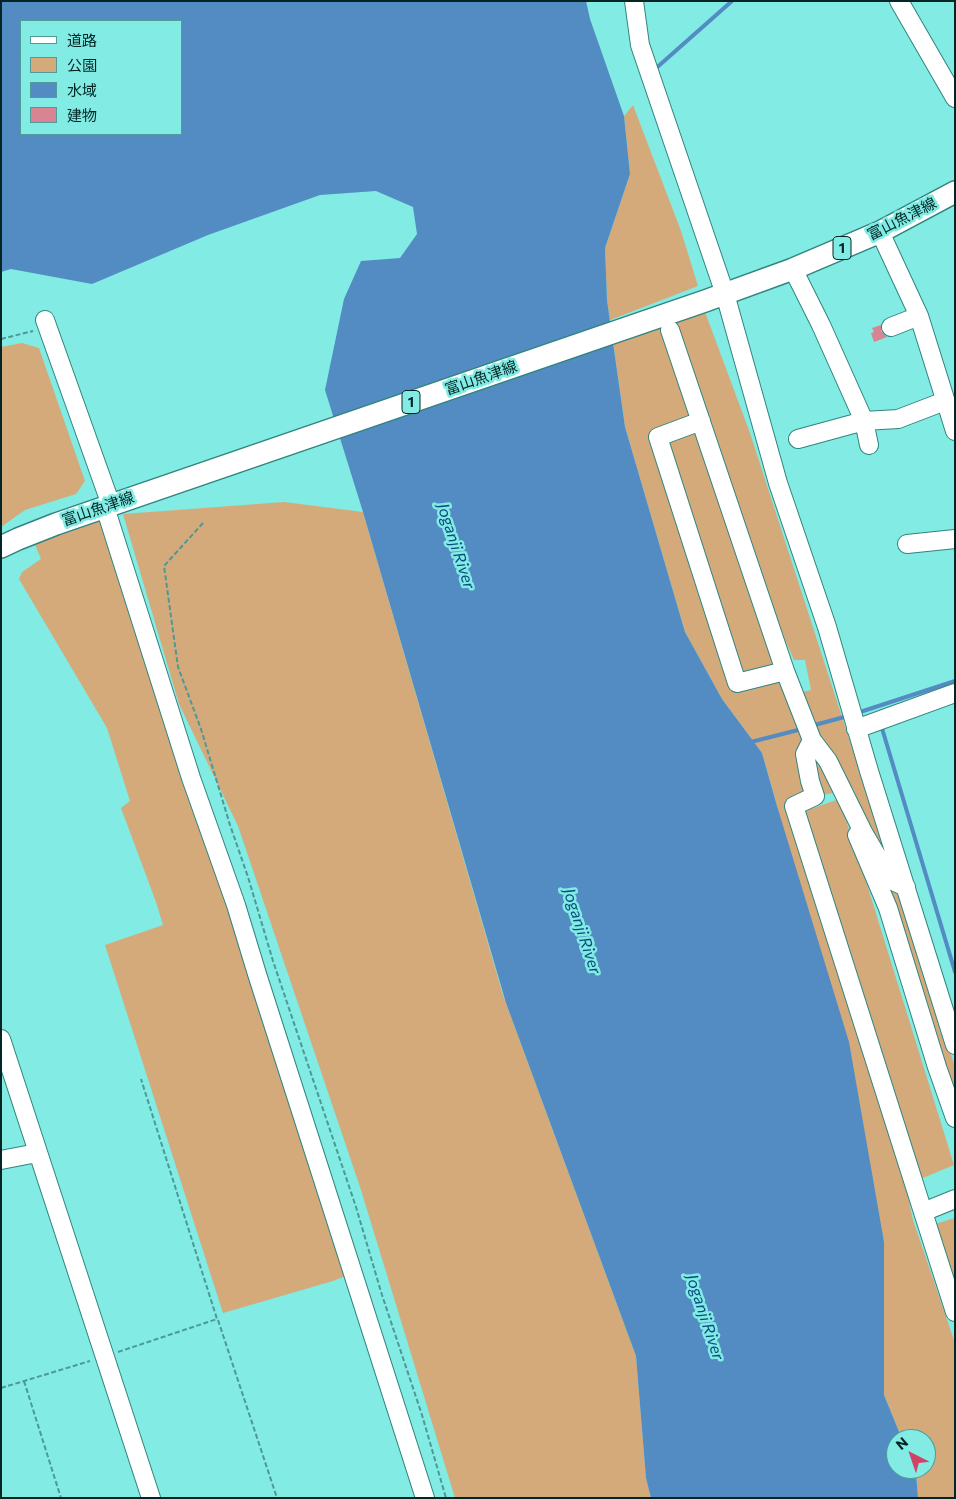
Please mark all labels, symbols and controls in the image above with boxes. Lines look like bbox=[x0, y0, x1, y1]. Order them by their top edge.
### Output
legend bbox=[20, 20, 182, 135]
text: 道路 bbox=[67, 31, 97, 49]
text: 公園 bbox=[67, 56, 97, 74]
text: 水域 bbox=[67, 81, 97, 99]
text: 建物 bbox=[67, 106, 97, 124]
street label: 富山魚津線 bbox=[865, 194, 939, 244]
road number: 1 bbox=[833, 237, 851, 260]
street label: 富山魚津線 bbox=[443, 357, 519, 399]
road number: 1 bbox=[402, 391, 420, 414]
street label: 富山魚津線 bbox=[60, 488, 136, 530]
water label: Joganji River bbox=[433, 501, 479, 591]
water label: Joganji River bbox=[559, 886, 605, 976]
water label: Joganji River bbox=[682, 1272, 728, 1362]
north arrow bbox=[886, 1429, 936, 1479]
text: N bbox=[892, 1433, 911, 1453]

